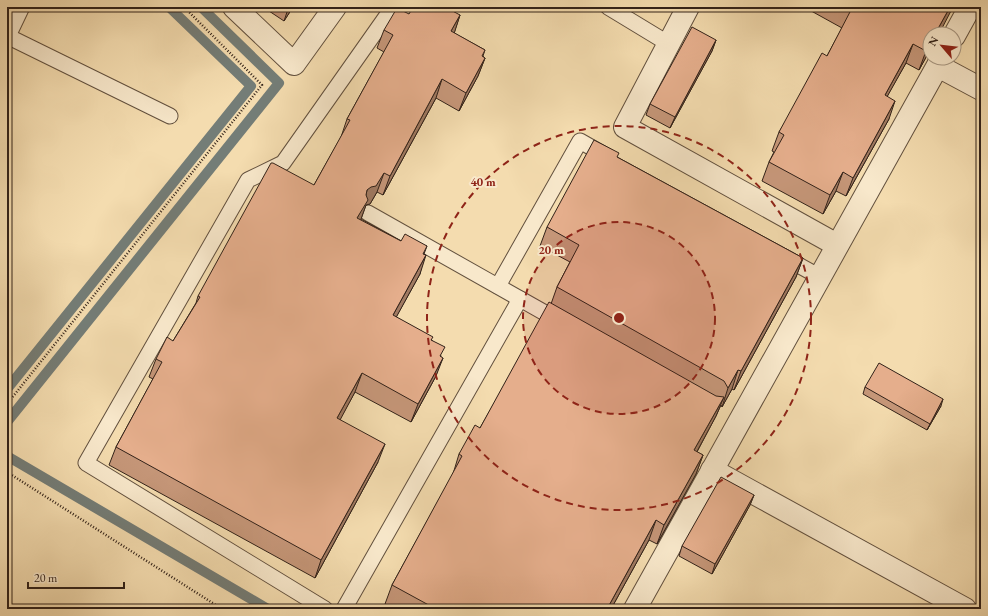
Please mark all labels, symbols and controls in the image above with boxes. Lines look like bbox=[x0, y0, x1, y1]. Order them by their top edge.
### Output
north arrow bbox=[922, 26, 962, 66]
text: N bbox=[925, 34, 941, 49]
text: 40 m bbox=[470, 174, 496, 190]
text: 20 m bbox=[538, 242, 564, 258]
centre of rings bbox=[612, 311, 626, 325]
scale bar bbox=[28, 564, 124, 590]
text: 20 m bbox=[34, 570, 58, 586]

